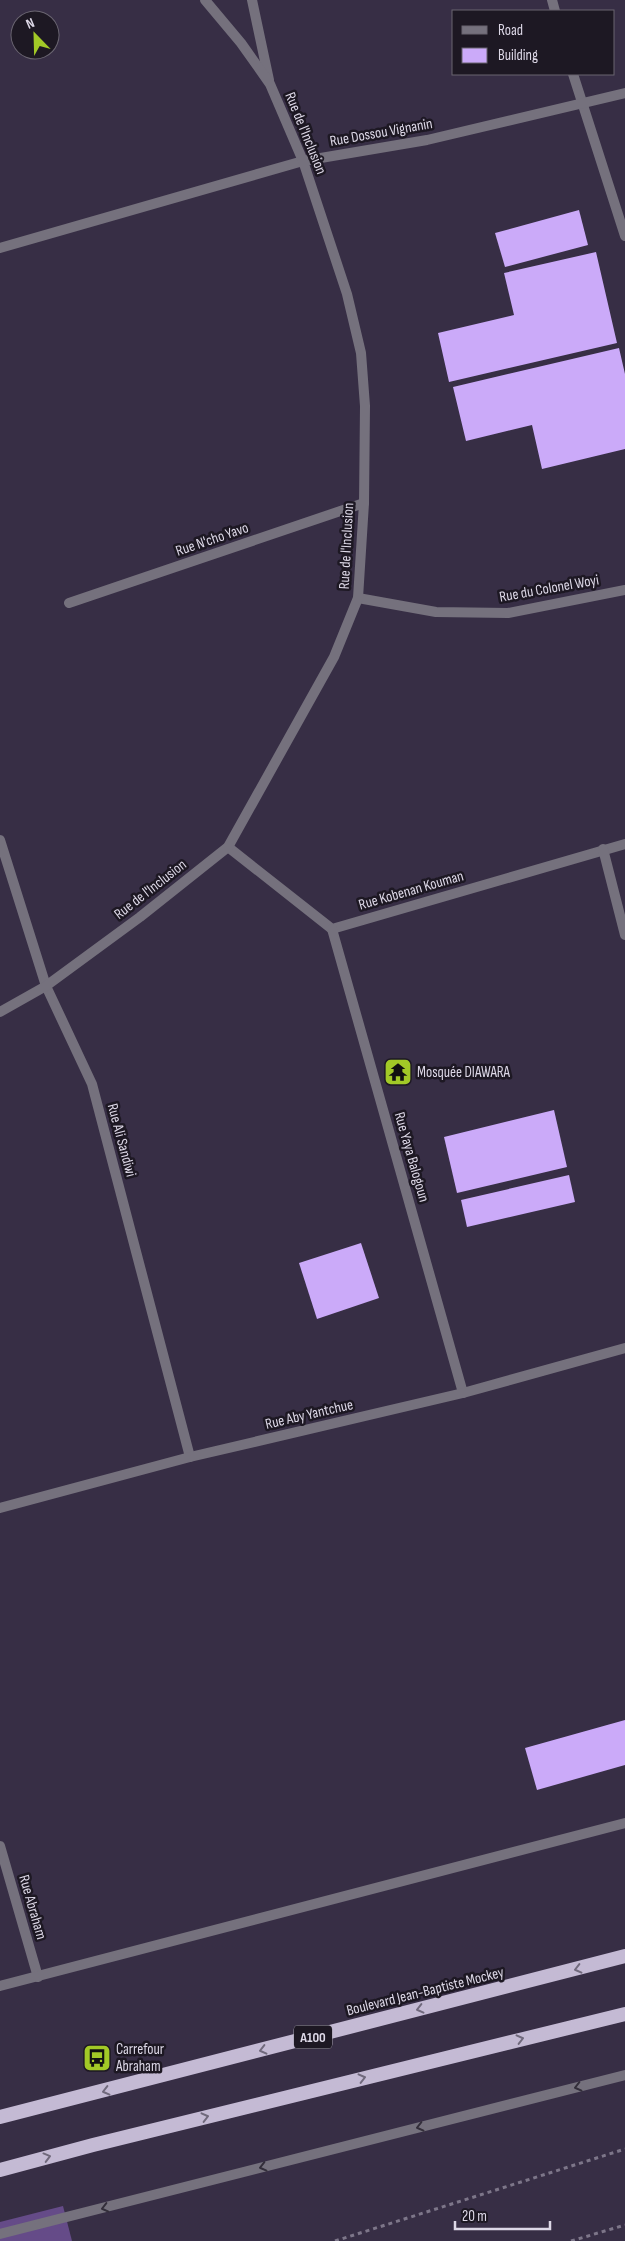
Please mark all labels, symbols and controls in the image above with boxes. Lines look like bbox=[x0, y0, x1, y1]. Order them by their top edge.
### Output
north arrow bbox=[10, 10, 60, 60]
legend bbox=[452, 10, 615, 75]
text: N bbox=[23, 14, 37, 33]
text: Road bbox=[498, 21, 523, 40]
text: Building bbox=[498, 46, 538, 65]
street label: Rue de l'Inclusion bbox=[280, 89, 331, 177]
street label: Rue Dossou Vignanin bbox=[328, 114, 434, 151]
street label: Rue de l'Inclusion bbox=[335, 502, 358, 590]
street label: Rue N'cho Yavo bbox=[173, 518, 251, 561]
street label: Rue du Colonel Woyi bbox=[498, 570, 601, 607]
street label: Rue de l'Inclusion bbox=[110, 855, 190, 924]
street label: Rue Kobenan Kouman bbox=[356, 866, 466, 915]
temple icon: Mosquée DIAWARA bbox=[383, 1057, 413, 1087]
place label: Mosquée DIAWARA bbox=[417, 1063, 511, 1082]
street label: Rue Ali Sandiwi bbox=[103, 1101, 141, 1179]
street label: Rue Yaya Balogoun bbox=[390, 1110, 433, 1204]
street label: Rue Aby Yantchue bbox=[263, 1395, 355, 1434]
street label: Rue Abraham bbox=[14, 1873, 51, 1942]
street label: Boulevard Jean-Baptiste Mockey bbox=[345, 1963, 506, 2020]
one-way arrow bbox=[574, 1963, 582, 1973]
one-way arrow bbox=[416, 2003, 425, 2014]
road number: A100 bbox=[294, 2025, 332, 2048]
one-way arrow bbox=[516, 2035, 524, 2045]
place label: Carrefour Abraham bbox=[115, 2040, 165, 2076]
bus stop icon: Carrefour Abraham bbox=[82, 2043, 112, 2073]
one-way arrow bbox=[259, 2044, 268, 2055]
one-way arrow bbox=[358, 2073, 367, 2084]
one-way arrow bbox=[573, 2081, 582, 2092]
one-way arrow bbox=[102, 2085, 110, 2095]
one-way arrow bbox=[200, 2112, 209, 2123]
one-way arrow bbox=[417, 2122, 425, 2132]
one-way arrow bbox=[43, 2152, 52, 2163]
one-way arrow bbox=[259, 2162, 267, 2172]
scale bar bbox=[455, 2198, 550, 2230]
one-way arrow bbox=[102, 2202, 110, 2212]
text: 20 m bbox=[462, 2207, 487, 2226]

